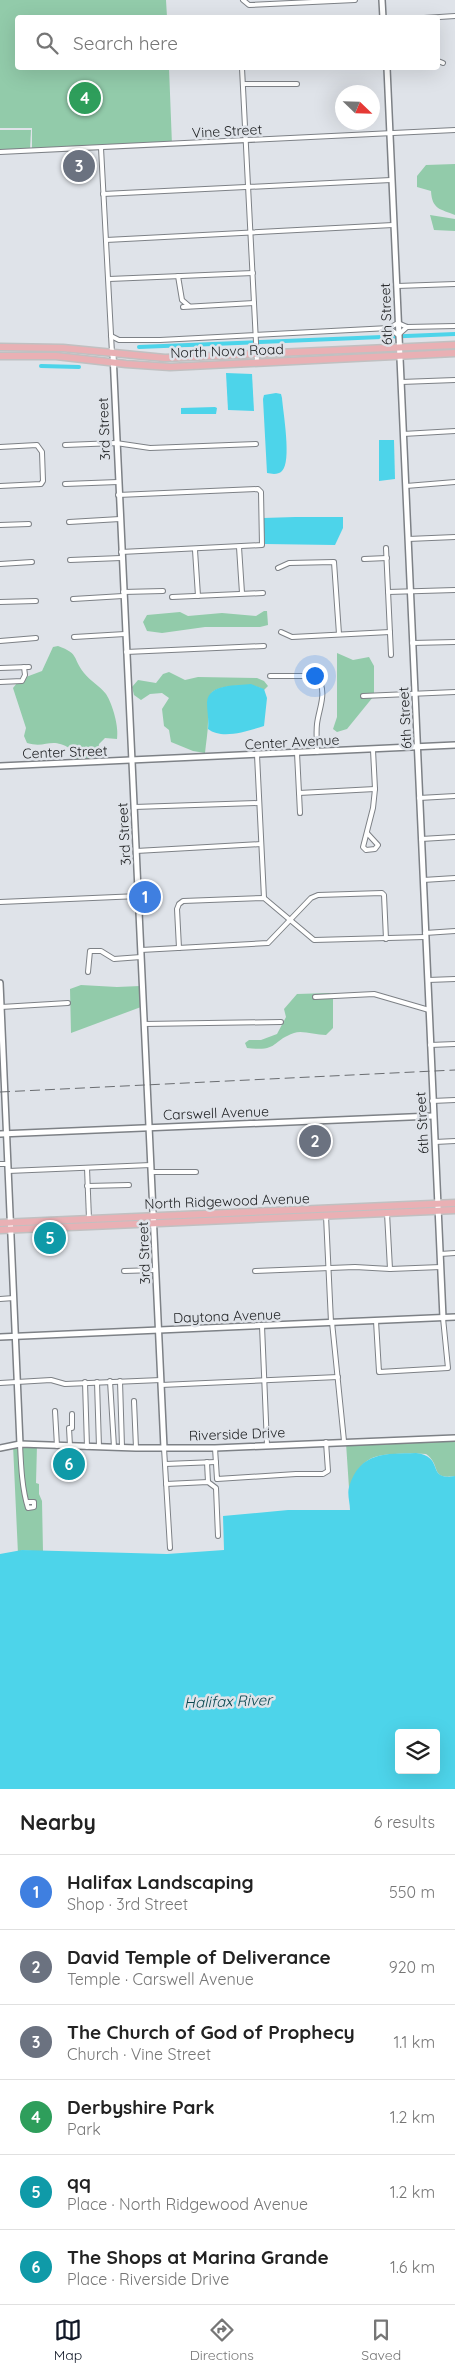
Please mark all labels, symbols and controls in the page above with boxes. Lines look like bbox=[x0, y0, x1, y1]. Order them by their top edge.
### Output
search box bbox=[15, 15, 440, 70]
icon: search bbox=[33, 29, 61, 57]
text: Search here bbox=[73, 31, 178, 55]
pin: 4 bbox=[69, 79, 101, 117]
north arrow bbox=[335, 85, 380, 130]
street label: Vine Street bbox=[191, 120, 263, 142]
pin: 3 bbox=[63, 147, 95, 185]
street label: 6th Street bbox=[376, 282, 396, 345]
street label: North Nova Road bbox=[170, 340, 284, 362]
street label: 3rd Street bbox=[94, 397, 114, 461]
your location bbox=[302, 663, 328, 689]
street label: 6th Street bbox=[394, 686, 416, 750]
street label: Center Avenue bbox=[244, 731, 340, 753]
street label: Center Street bbox=[22, 742, 108, 762]
street label: 3rd Street bbox=[113, 802, 135, 866]
pin: 1 bbox=[129, 878, 161, 916]
street label: 6th Street bbox=[411, 1091, 433, 1155]
street label: Carswell Avenue bbox=[163, 1102, 269, 1124]
pin: 2 bbox=[299, 1122, 331, 1160]
street label: North Ridgewood Avenue bbox=[144, 1189, 310, 1213]
pin: 5 bbox=[34, 1219, 66, 1257]
street label: 3rd Street bbox=[134, 1221, 154, 1285]
street label: Daytona Avenue bbox=[173, 1305, 281, 1327]
street label: Riverside Drive bbox=[188, 1423, 286, 1445]
pin: 6 bbox=[53, 1445, 85, 1483]
water label: Halifax River bbox=[184, 1690, 274, 1712]
map controls bbox=[395, 1729, 440, 1774]
button: layers bbox=[395, 1729, 440, 1774]
text: Nearby bbox=[20, 1809, 96, 1835]
text: 6 results bbox=[374, 1812, 435, 1832]
text: Halifax Landscaping bbox=[67, 1870, 254, 1894]
text: 1 bbox=[33, 1882, 39, 1902]
text: 550 m bbox=[389, 1882, 435, 1902]
text: Shop · 3rd Street bbox=[67, 1894, 188, 1914]
text: David Temple of Deliverance bbox=[67, 1945, 331, 1969]
text: 2 bbox=[31, 1957, 41, 1977]
text: 920 m bbox=[389, 1957, 435, 1977]
text: Temple · Carswell Avenue bbox=[67, 1969, 254, 1989]
text: The Church of God of Prophecy bbox=[67, 2020, 355, 2044]
text: 3 bbox=[32, 2032, 40, 2052]
text: 1.1 km bbox=[393, 2032, 435, 2052]
text: Church · Vine Street bbox=[67, 2044, 211, 2064]
text: Derbyshire Park bbox=[67, 2095, 215, 2119]
text: 4 bbox=[31, 2107, 41, 2127]
text: 1.2 km bbox=[390, 2107, 435, 2127]
text: Park bbox=[67, 2119, 101, 2139]
text: qq bbox=[67, 2170, 91, 2194]
text: 5 bbox=[31, 2182, 41, 2202]
text: 1.2 km bbox=[390, 2182, 435, 2202]
text: Place · North Ridgewood Avenue bbox=[67, 2194, 308, 2214]
text: The Shops at Marina Grande bbox=[67, 2245, 329, 2269]
text: 6 bbox=[32, 2257, 40, 2277]
text: 1.6 km bbox=[390, 2257, 435, 2277]
text: Place · Riverside Drive bbox=[67, 2269, 229, 2289]
tab: Map bbox=[54, 2316, 82, 2364]
tab: Directions bbox=[190, 2316, 254, 2364]
tab: Saved bbox=[361, 2316, 401, 2364]

